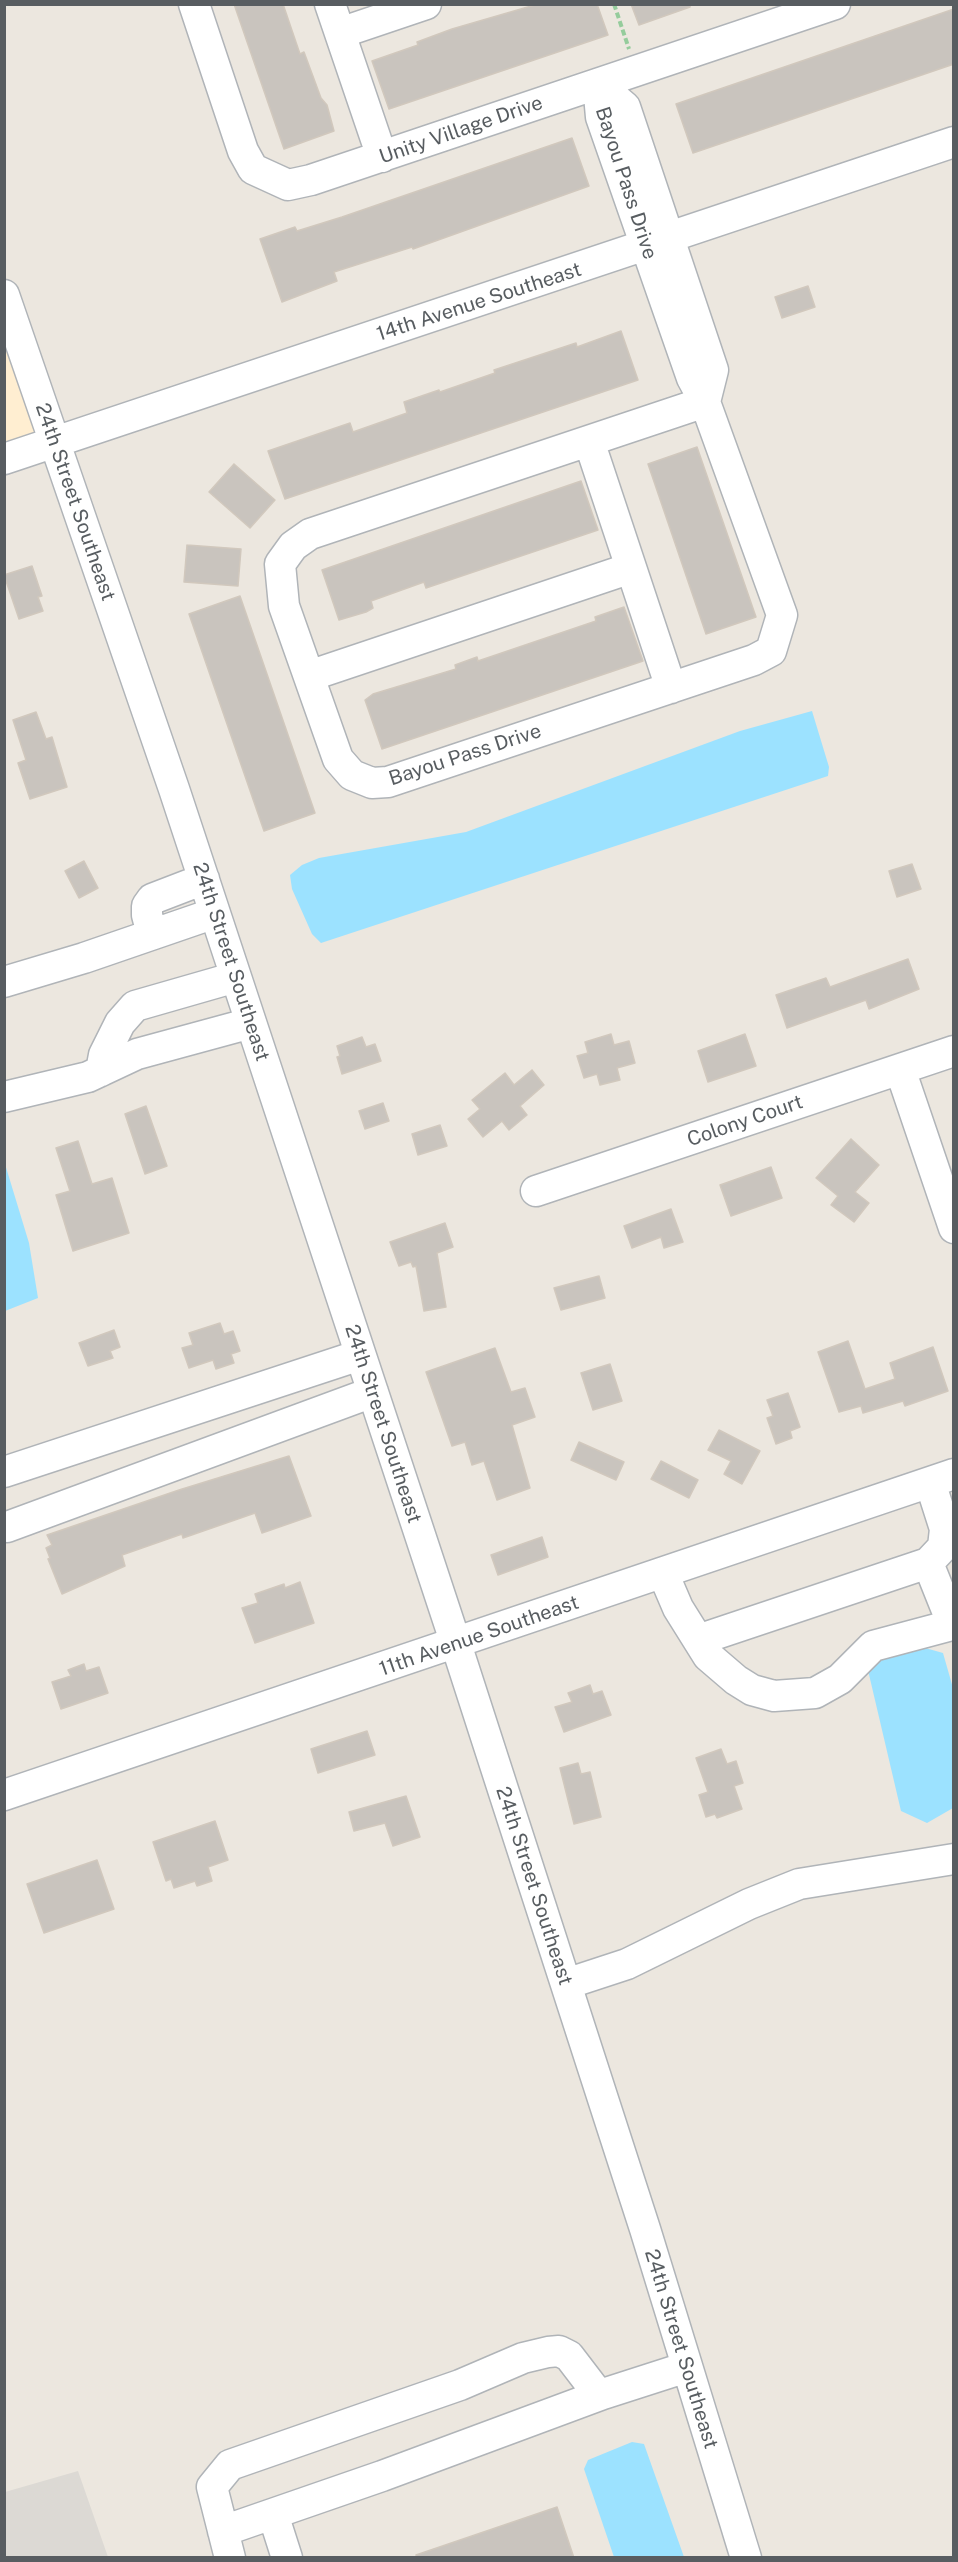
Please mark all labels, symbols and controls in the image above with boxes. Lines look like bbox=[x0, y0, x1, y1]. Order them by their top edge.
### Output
street label: Unity Village Drive bbox=[376, 91, 546, 169]
street label: Bayou Pass Drive bbox=[590, 104, 662, 262]
street label: 14th Avenue Southeast bbox=[374, 258, 584, 346]
street label: 24th Street Southeast bbox=[30, 400, 120, 604]
street label: Bayou Pass Drive bbox=[386, 719, 544, 791]
street label: 24th Street Southeast bbox=[188, 860, 274, 1064]
street label: Colony Court bbox=[684, 1090, 806, 1152]
street label: 24th Street Southeast bbox=[340, 1322, 426, 1526]
street label: 11th Avenue Southeast bbox=[376, 1591, 582, 1681]
street label: 24th Street Southeast bbox=[491, 1784, 577, 1988]
street label: 24th Street Southeast bbox=[639, 2246, 723, 2452]

